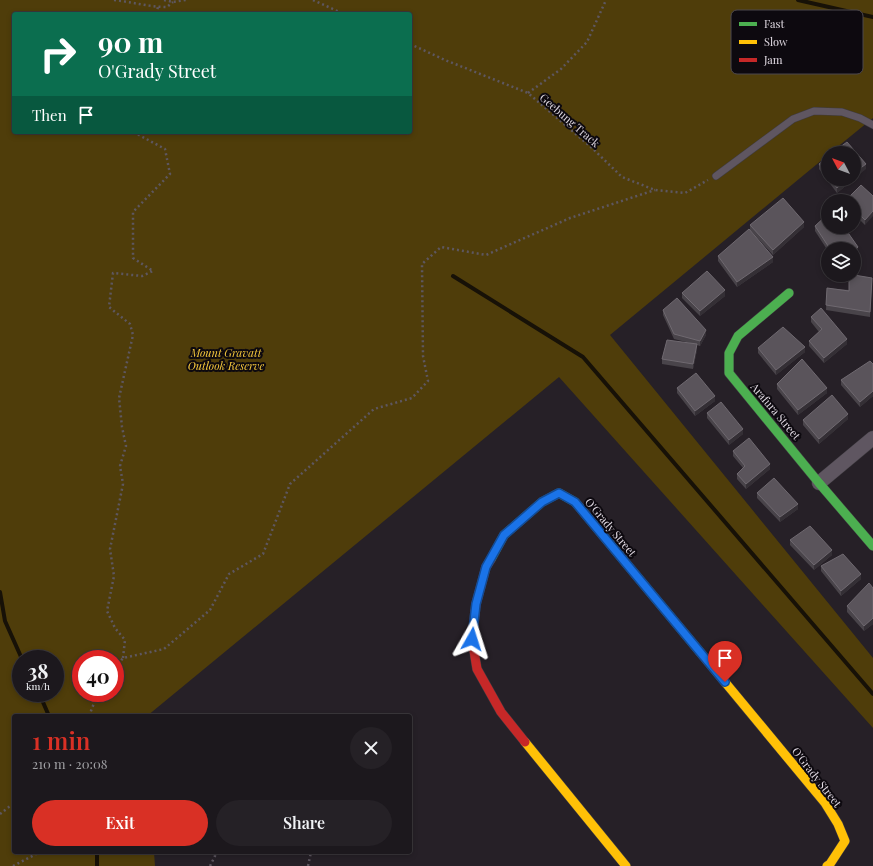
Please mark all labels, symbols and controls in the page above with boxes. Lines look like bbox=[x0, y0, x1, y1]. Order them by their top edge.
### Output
legend bbox=[731, 10, 863, 74]
text: Fast bbox=[764, 16, 784, 31]
text: 90 m bbox=[98, 23, 163, 60]
icon: right bbox=[32, 28, 84, 80]
text: Slow bbox=[764, 34, 788, 49]
text: Jam bbox=[763, 52, 783, 67]
text: O'Grady Street bbox=[98, 59, 216, 83]
street label: Geebung Track bbox=[537, 90, 603, 150]
icon: arrive bbox=[75, 104, 97, 126]
text: Then bbox=[32, 105, 67, 125]
north arrow bbox=[821, 146, 861, 186]
map controls bbox=[821, 146, 861, 282]
button: sound bbox=[821, 194, 861, 234]
button: layers bbox=[821, 242, 861, 282]
park label: Mount Gravatt Outlook Reserve bbox=[188, 345, 264, 373]
street label: Arafura Street bbox=[747, 379, 804, 443]
street label: O'Grady Street bbox=[582, 494, 640, 560]
position arrow bbox=[451, 618, 493, 660]
pin bbox=[708, 641, 742, 682]
icon: arrive bbox=[714, 647, 736, 669]
speed limit sign: 40 bbox=[72, 650, 124, 702]
text: 38 bbox=[28, 657, 48, 684]
text: km/h bbox=[26, 679, 50, 693]
text: 1 min bbox=[32, 724, 90, 756]
button: close bbox=[350, 727, 392, 769]
street label: O'Grady Street bbox=[789, 744, 845, 810]
text: 210 m · 20:08 bbox=[32, 755, 108, 772]
button: Exit bbox=[32, 800, 208, 846]
button: Share bbox=[216, 800, 392, 846]

